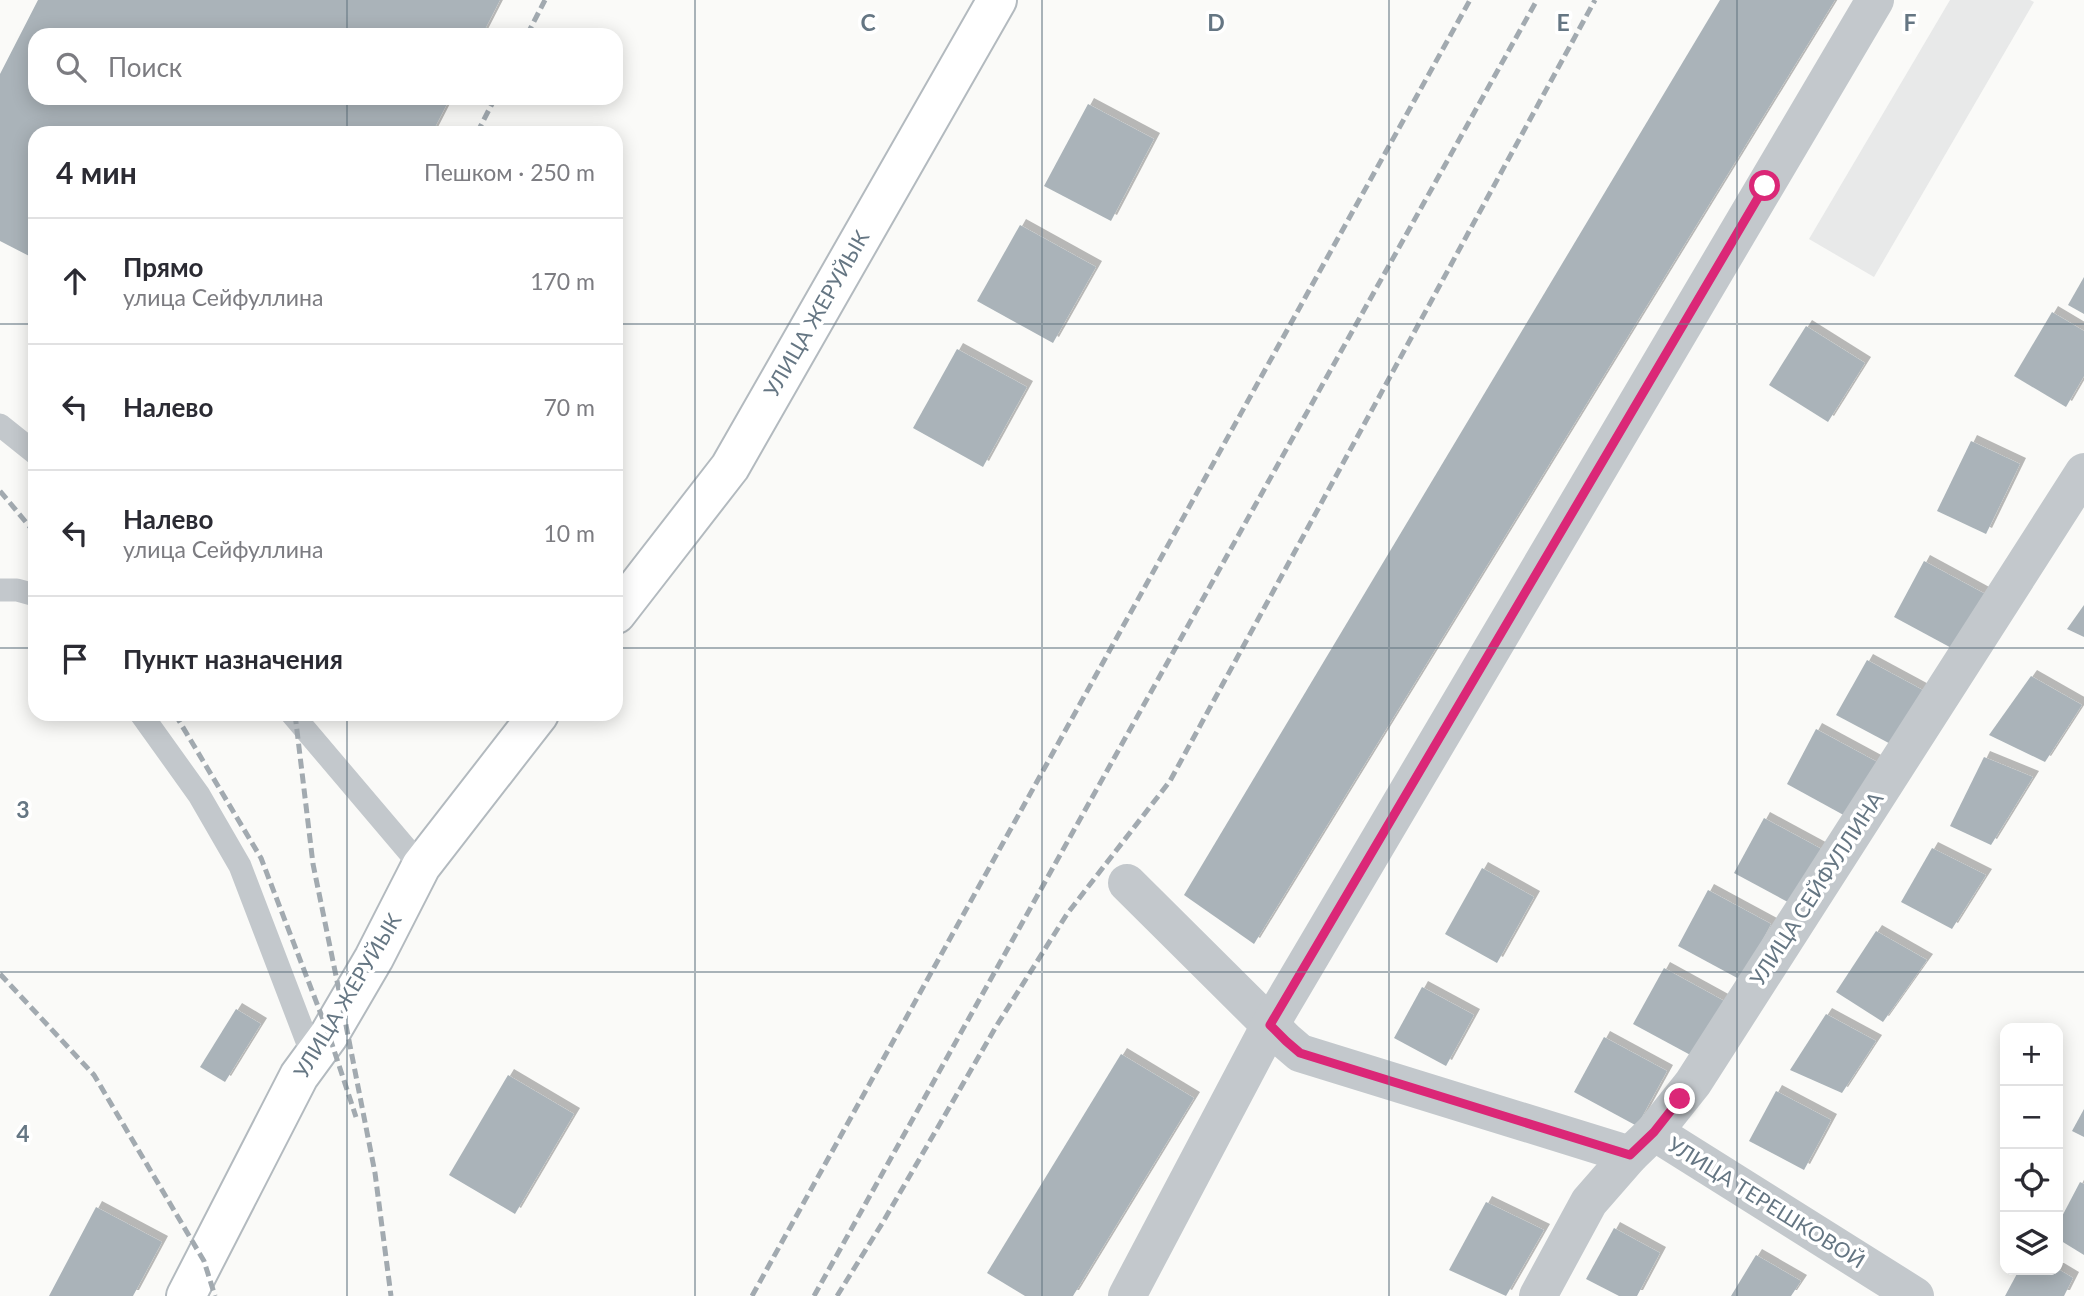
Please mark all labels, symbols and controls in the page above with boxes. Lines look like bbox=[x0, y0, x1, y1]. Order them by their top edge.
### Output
text: C bbox=[860, 8, 876, 36]
text: D bbox=[1207, 8, 1225, 36]
text: E bbox=[1556, 8, 1570, 36]
text: F bbox=[1903, 8, 1917, 36]
search box bbox=[28, 28, 623, 105]
icon: search bbox=[52, 48, 90, 86]
text: Поиск bbox=[108, 51, 182, 83]
text: 4 мин bbox=[56, 154, 137, 190]
text: Пешком · 250 m bbox=[424, 158, 595, 186]
route start bbox=[1749, 170, 1780, 201]
street label: УЛИЦА ЖЕРУЙЫК bbox=[758, 226, 873, 401]
text: Прямо bbox=[123, 251, 204, 283]
icon: ahead bbox=[56, 262, 94, 300]
text: 170 m bbox=[530, 267, 595, 295]
text: улица Сейфуллина bbox=[123, 283, 323, 311]
icon: left bbox=[56, 388, 94, 426]
text: Налево bbox=[123, 391, 213, 423]
text: 70 m bbox=[544, 393, 595, 421]
text: Налево bbox=[123, 503, 213, 535]
icon: left bbox=[56, 514, 94, 552]
text: 10 m bbox=[544, 519, 595, 547]
text: улица Сейфуллина bbox=[123, 535, 323, 563]
icon: arrive bbox=[56, 640, 94, 678]
text: Пункт назначения bbox=[123, 643, 343, 675]
street label: УЛИЦА СЕЙФУЛЛИНА bbox=[1744, 786, 1888, 990]
text: 3 bbox=[16, 795, 30, 823]
street label: УЛИЦА ЖЕРУЙЫК bbox=[288, 908, 406, 1082]
map controls bbox=[2000, 1023, 2063, 1275]
button: + bbox=[2000, 1023, 2063, 1086]
route end bbox=[1664, 1083, 1695, 1114]
button: − bbox=[2000, 1086, 2063, 1149]
text: 4 bbox=[16, 1119, 30, 1147]
street label: УЛИЦА ТЕРЕШКОВОЙ bbox=[1664, 1131, 1870, 1273]
button: locate bbox=[2000, 1149, 2063, 1212]
button: layers bbox=[2000, 1212, 2063, 1275]

